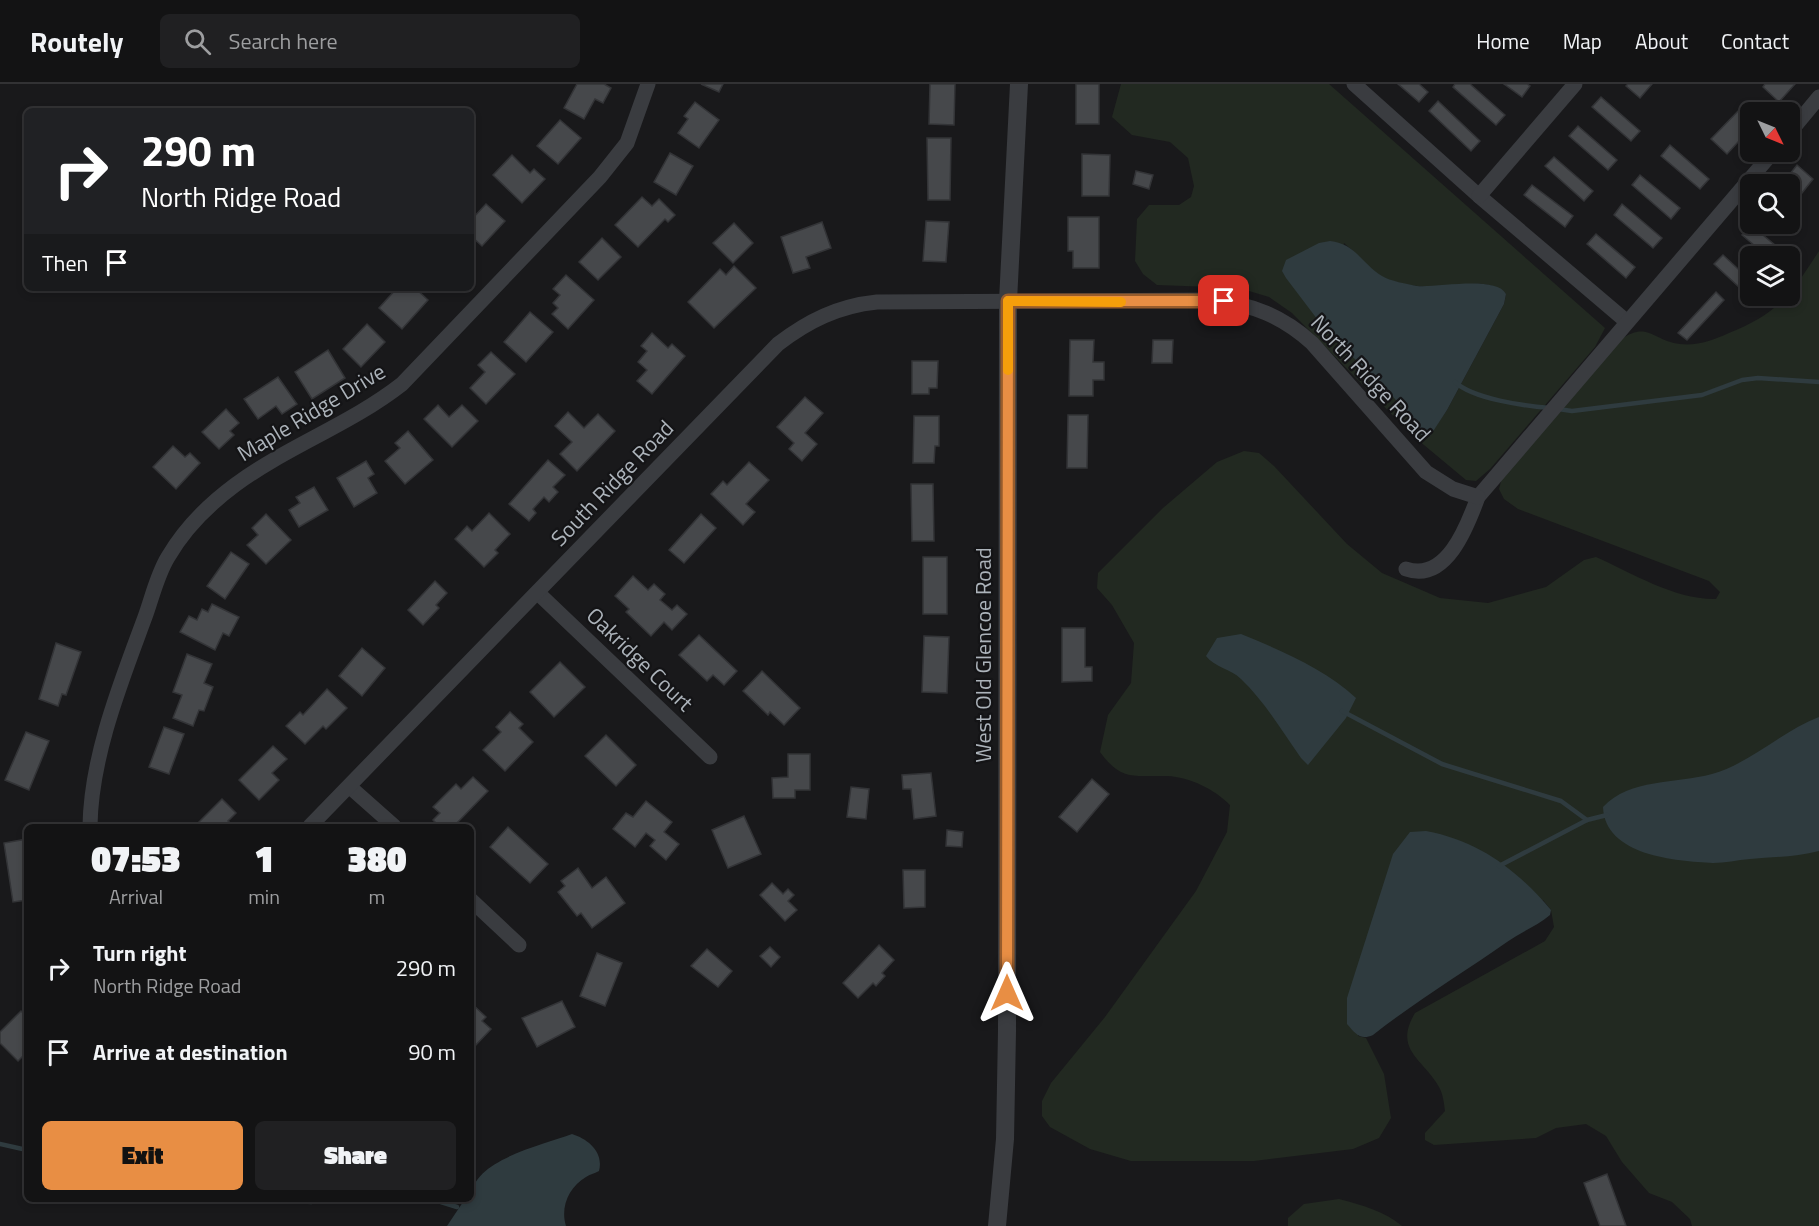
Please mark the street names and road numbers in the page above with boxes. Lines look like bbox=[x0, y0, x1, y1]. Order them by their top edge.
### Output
street label: North Ridge Road bbox=[1303, 307, 1439, 449]
street label: Maple Ridge Drive bbox=[230, 354, 392, 470]
street label: South Ridge Road bbox=[543, 412, 681, 554]
street label: West Old Glencoe Road bbox=[966, 547, 1000, 763]
street label: Oakridge Court bbox=[579, 599, 702, 719]

